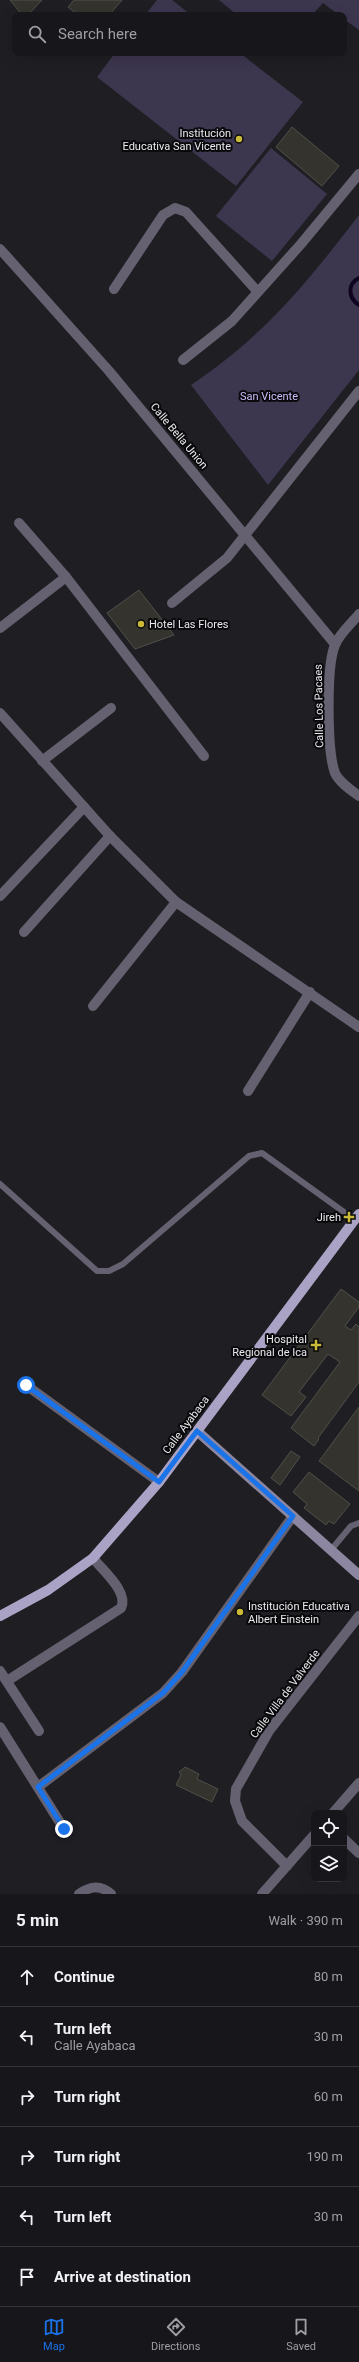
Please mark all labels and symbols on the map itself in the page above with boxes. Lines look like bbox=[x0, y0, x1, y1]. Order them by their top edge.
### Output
place label: Institución Educativa San Vicente bbox=[123, 127, 231, 153]
marker: Institución Educativa San Vicente bbox=[234, 134, 244, 144]
park label: San Vicente bbox=[240, 390, 298, 403]
street label: Calle Bella Union bbox=[148, 400, 210, 472]
place label: Hotel Las Flores bbox=[149, 618, 229, 631]
marker: Hotel Las Flores bbox=[136, 619, 146, 629]
street label: Calle Los Pacaes bbox=[312, 664, 326, 748]
place label: Jireh bbox=[317, 1211, 341, 1224]
marker: Jireh bbox=[344, 1212, 354, 1222]
place label: Hospital Regional de Ica bbox=[232, 1333, 307, 1359]
marker: Hospital Regional de Ica bbox=[310, 1339, 322, 1351]
route start bbox=[17, 1376, 35, 1394]
street label: Calle Ayabaca bbox=[160, 1394, 212, 1456]
place label: Institución Educativa Albert Einstein bbox=[248, 1600, 350, 1626]
marker: Institución Educativa Albert Einstein bbox=[235, 1607, 245, 1617]
street label: Calle Villa de Valverde bbox=[247, 1647, 323, 1741]
route end bbox=[55, 1820, 73, 1838]

